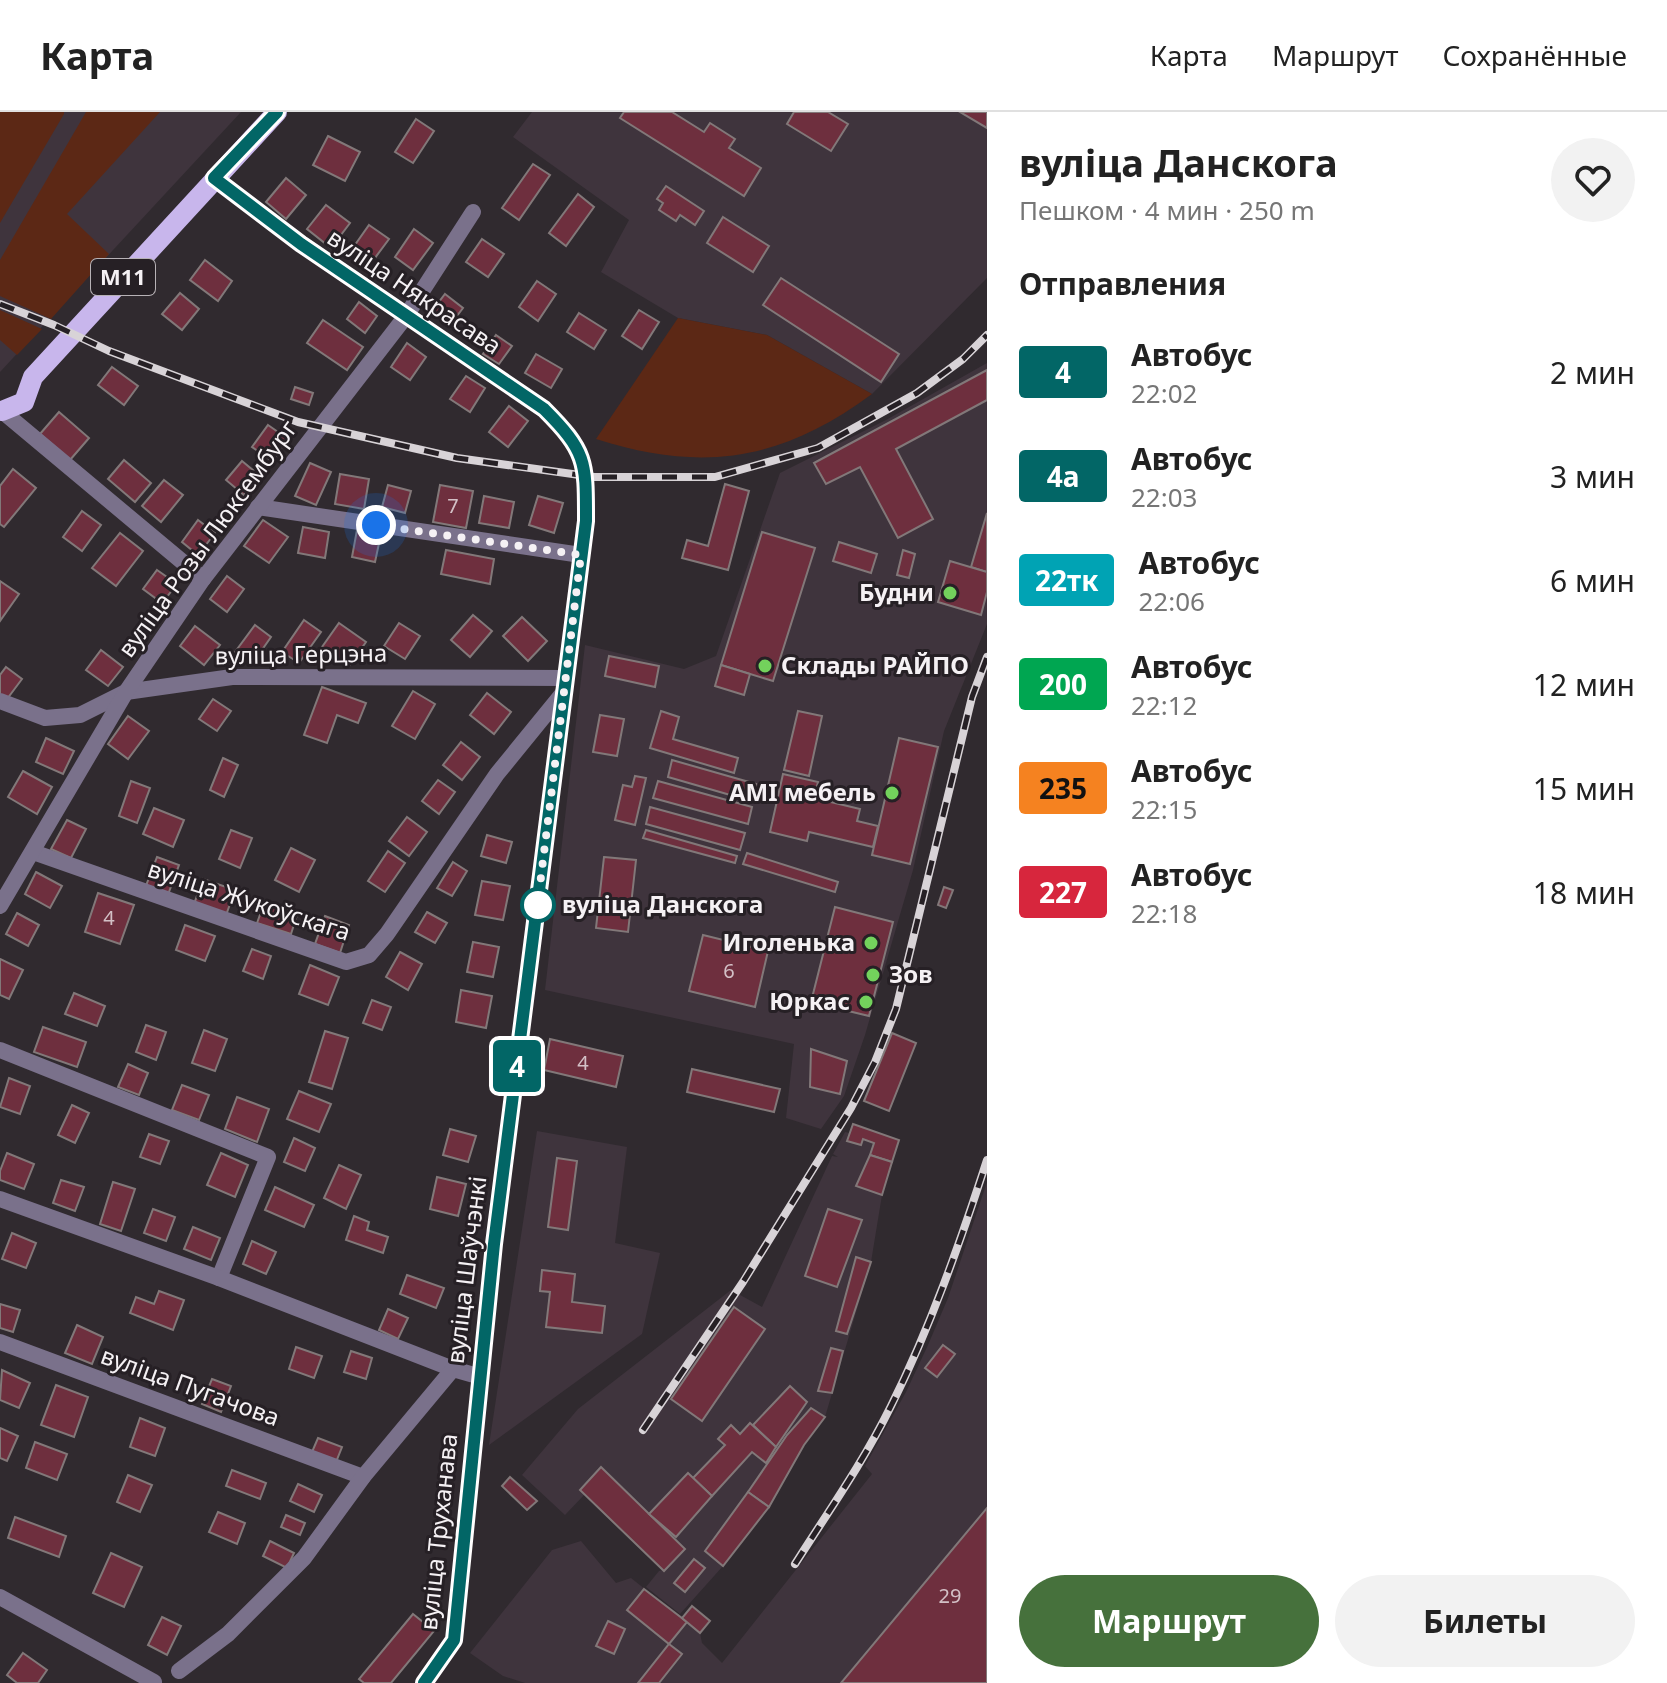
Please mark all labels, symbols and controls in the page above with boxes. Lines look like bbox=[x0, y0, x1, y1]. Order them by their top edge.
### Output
text: Карта bbox=[40, 29, 154, 81]
text: Карта bbox=[1150, 36, 1228, 74]
text: Маршрут bbox=[1272, 36, 1398, 74]
text: Сохранённые bbox=[1442, 36, 1627, 74]
text: вуліца Данскога bbox=[1019, 136, 1338, 188]
button: heart bbox=[1551, 138, 1635, 222]
text: Пешком · 4 мин · 250 m bbox=[1019, 192, 1315, 228]
street label: вуліца Някрасава bbox=[321, 220, 508, 361]
road number: М11 bbox=[91, 259, 155, 295]
text: Отправления bbox=[1019, 263, 1226, 304]
text: Автобус bbox=[1131, 334, 1253, 375]
text: 2 мин bbox=[1550, 352, 1635, 393]
text: 4 bbox=[1055, 353, 1071, 391]
text: 22:02 bbox=[1131, 375, 1197, 411]
street label: вуліца Розы Люксембург bbox=[109, 412, 304, 663]
text: Автобус bbox=[1131, 438, 1253, 479]
text: 3 мин bbox=[1550, 456, 1635, 497]
text: 4а bbox=[1047, 457, 1079, 495]
text: 22:03 bbox=[1131, 479, 1197, 515]
house number: 7 bbox=[447, 492, 459, 519]
your location bbox=[356, 505, 396, 545]
text: Автобус bbox=[1138, 542, 1260, 583]
text: 6 мин bbox=[1550, 560, 1635, 601]
text: 22тк bbox=[1035, 561, 1098, 599]
place label: Будни bbox=[859, 575, 934, 608]
text: 22:06 bbox=[1138, 583, 1205, 619]
marker: Будни bbox=[941, 584, 959, 602]
street label: вуліца Герцэна bbox=[214, 635, 388, 672]
text: Автобус bbox=[1131, 646, 1253, 687]
place label: Склады РАЙПО bbox=[781, 648, 969, 681]
marker: Склады РАЙПО bbox=[756, 657, 774, 675]
text: 12 мин bbox=[1533, 664, 1635, 705]
text: 200 bbox=[1039, 665, 1087, 703]
text: 22:12 bbox=[1131, 687, 1197, 723]
text: Автобус bbox=[1131, 750, 1253, 791]
text: 15 мин bbox=[1533, 768, 1635, 809]
text: 235 bbox=[1039, 769, 1087, 807]
place label: AMI мебель bbox=[729, 775, 876, 808]
marker: AMI мебель bbox=[883, 784, 901, 802]
text: 22:15 bbox=[1131, 791, 1197, 827]
street label: вуліца Жукоўскага bbox=[144, 851, 355, 948]
text: Автобус bbox=[1131, 854, 1253, 895]
text: 18 мин bbox=[1533, 872, 1635, 913]
text: 227 bbox=[1039, 873, 1087, 911]
place label: вуліца Данскога bbox=[562, 887, 763, 920]
marker: вуліца Данскога bbox=[521, 888, 555, 922]
text: 22:18 bbox=[1131, 895, 1197, 931]
house number: 4 bbox=[103, 904, 115, 931]
place label: Иголенька bbox=[722, 925, 855, 958]
marker: Иголенька bbox=[862, 934, 880, 952]
house number: 6 bbox=[723, 957, 735, 984]
place label: Зов bbox=[889, 957, 932, 990]
marker: Зов bbox=[864, 966, 882, 984]
place label: Юркас bbox=[769, 984, 850, 1017]
marker: Юркас bbox=[857, 993, 875, 1011]
line badge: 4 bbox=[491, 1040, 543, 1092]
text: 4 bbox=[509, 1047, 525, 1085]
house number: 4 bbox=[577, 1049, 589, 1076]
street label: вуліца Шаўчэнкі bbox=[438, 1174, 493, 1365]
street label: вуліца Пугачова bbox=[97, 1338, 284, 1433]
street label: вуліца Труханава bbox=[411, 1432, 464, 1632]
button: Маршрут bbox=[1019, 1575, 1319, 1667]
button: Билеты bbox=[1335, 1575, 1635, 1667]
house number: 29 bbox=[939, 1582, 961, 1609]

